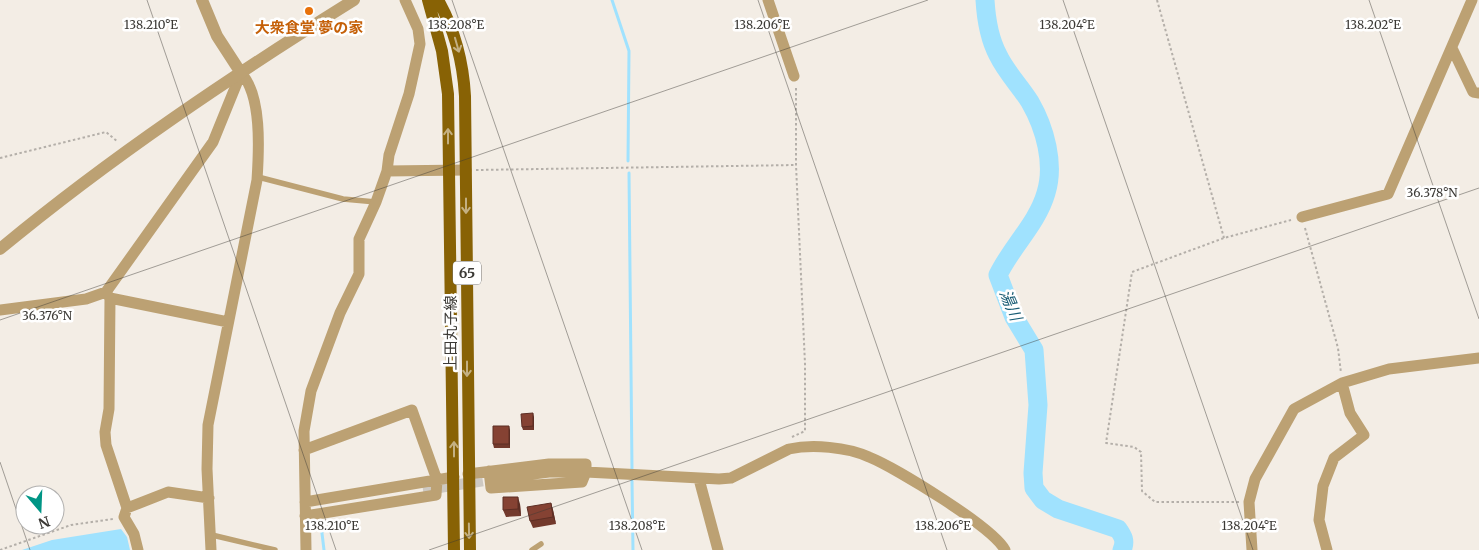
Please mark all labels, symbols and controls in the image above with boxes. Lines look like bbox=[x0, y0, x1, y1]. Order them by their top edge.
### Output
marker: 大衆食堂 夢の家 bbox=[303, 5, 315, 17]
text: 138.210°E bbox=[124, 17, 178, 32]
text: 138.208°E bbox=[428, 17, 484, 32]
text: 138.206°E bbox=[734, 17, 790, 32]
text: 138.204°E bbox=[1039, 17, 1095, 32]
text: 138.202°E bbox=[1345, 17, 1401, 32]
place label: 大衆食堂 夢の家 bbox=[255, 18, 363, 37]
one-way arrow bbox=[452, 36, 462, 52]
one-way arrow bbox=[444, 128, 453, 144]
text: 36.378°N bbox=[1407, 185, 1458, 200]
one-way arrow bbox=[461, 198, 471, 214]
road number: 65 bbox=[453, 262, 481, 284]
water label: 湯川 bbox=[996, 286, 1027, 325]
street label: 上田丸子線 bbox=[441, 295, 460, 371]
text: 36.376°N bbox=[22, 308, 73, 323]
one-way arrow bbox=[462, 360, 472, 377]
one-way arrow bbox=[449, 441, 459, 458]
north arrow bbox=[15, 485, 65, 535]
text: N bbox=[36, 512, 52, 533]
text: 138.210°E bbox=[305, 518, 359, 533]
text: 138.208°E bbox=[609, 518, 665, 533]
text: 138.206°E bbox=[915, 518, 971, 533]
text: 138.204°E bbox=[1221, 518, 1277, 533]
one-way arrow bbox=[464, 523, 474, 539]

